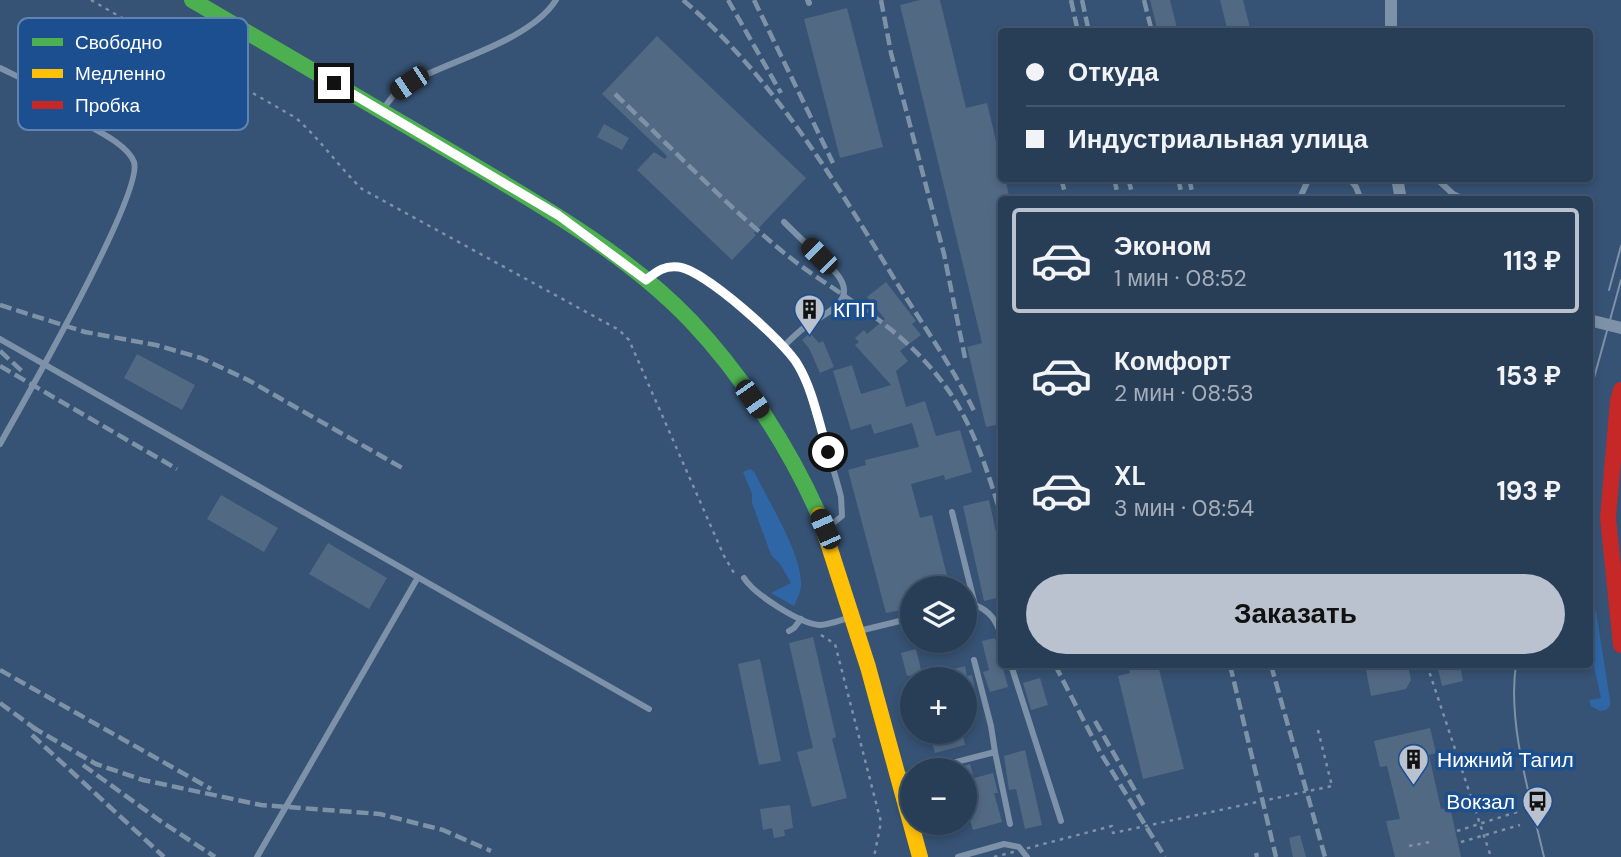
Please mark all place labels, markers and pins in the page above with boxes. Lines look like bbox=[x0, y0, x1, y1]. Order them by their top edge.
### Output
building icon: КПП bbox=[793, 293, 827, 337]
place label: КПП bbox=[833, 296, 875, 324]
building icon: Нижний Тагил bbox=[1397, 743, 1431, 787]
place label: Нижний Тагил bbox=[1437, 746, 1574, 774]
bus stop icon: Вокзал bbox=[1521, 785, 1555, 829]
place label: Вокзал bbox=[1446, 788, 1515, 816]

